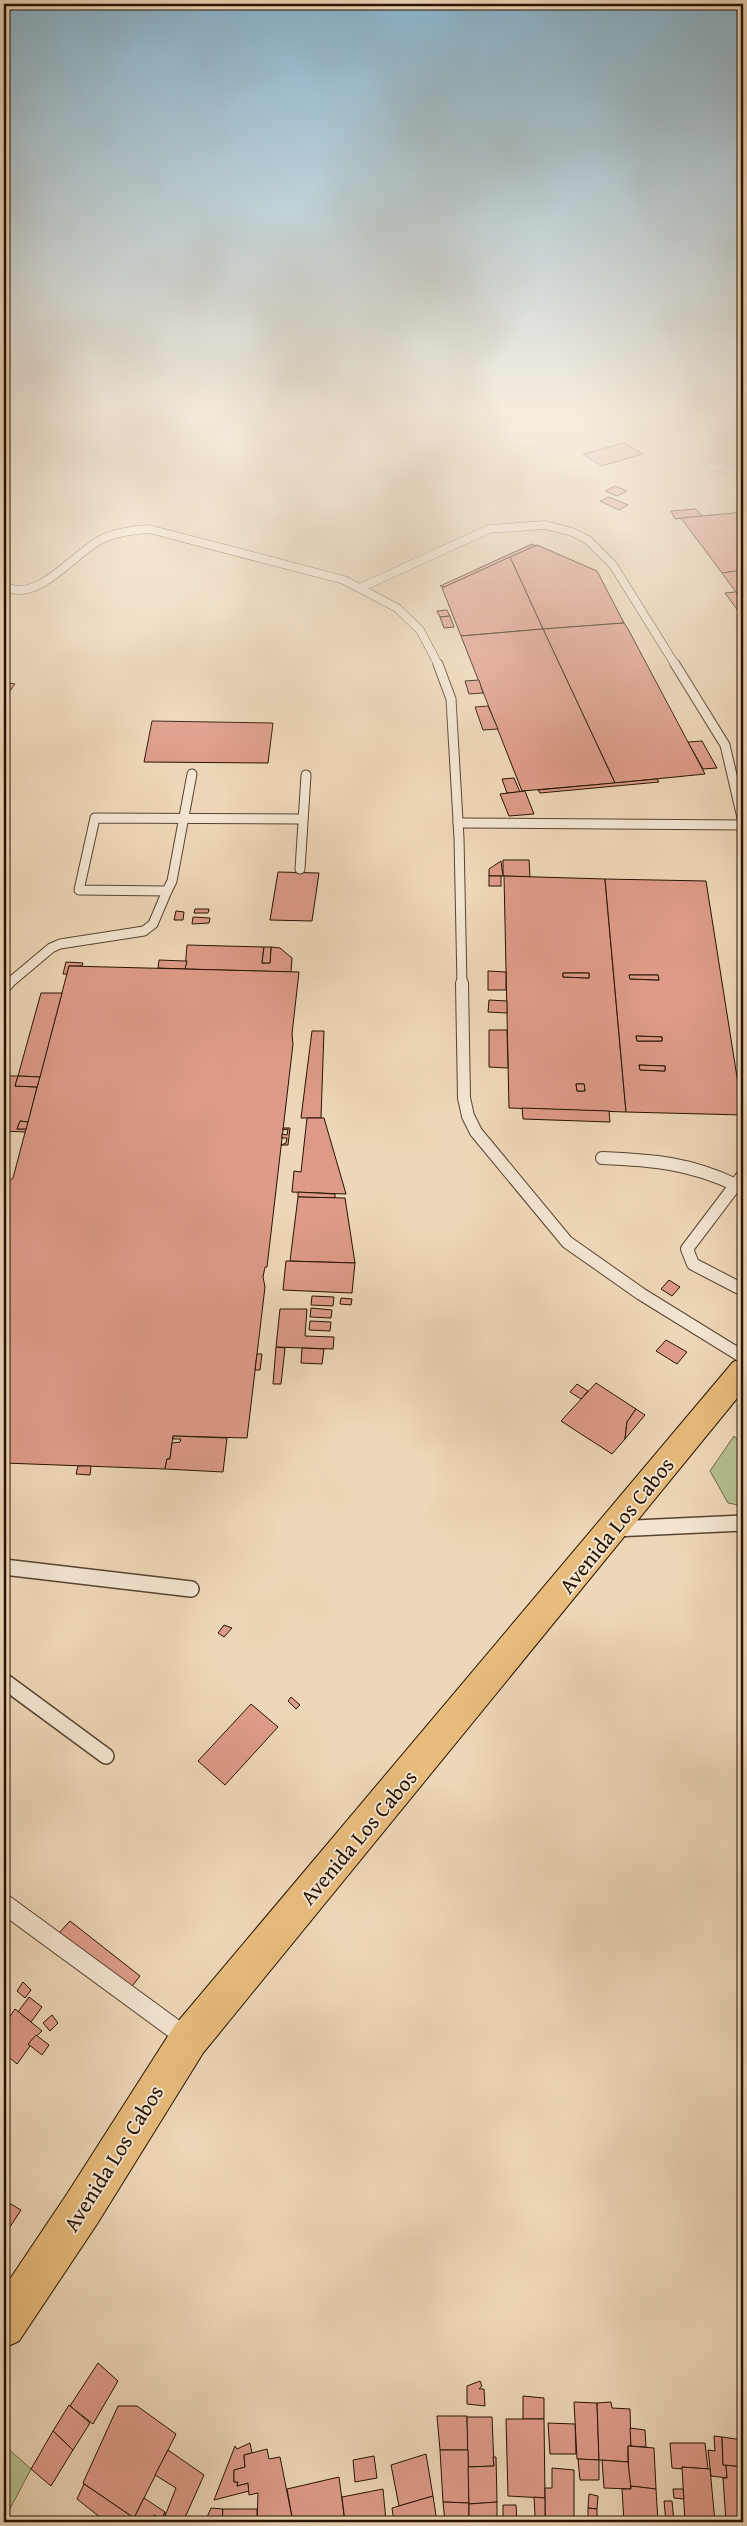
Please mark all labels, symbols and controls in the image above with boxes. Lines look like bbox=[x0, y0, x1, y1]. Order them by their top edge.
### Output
street label: Avenida Los Cabos bbox=[551, 1450, 681, 1600]
street label: Avenida Los Cabos bbox=[292, 1762, 424, 1912]
street label: Avenida Los Cabos bbox=[55, 2078, 171, 2238]

